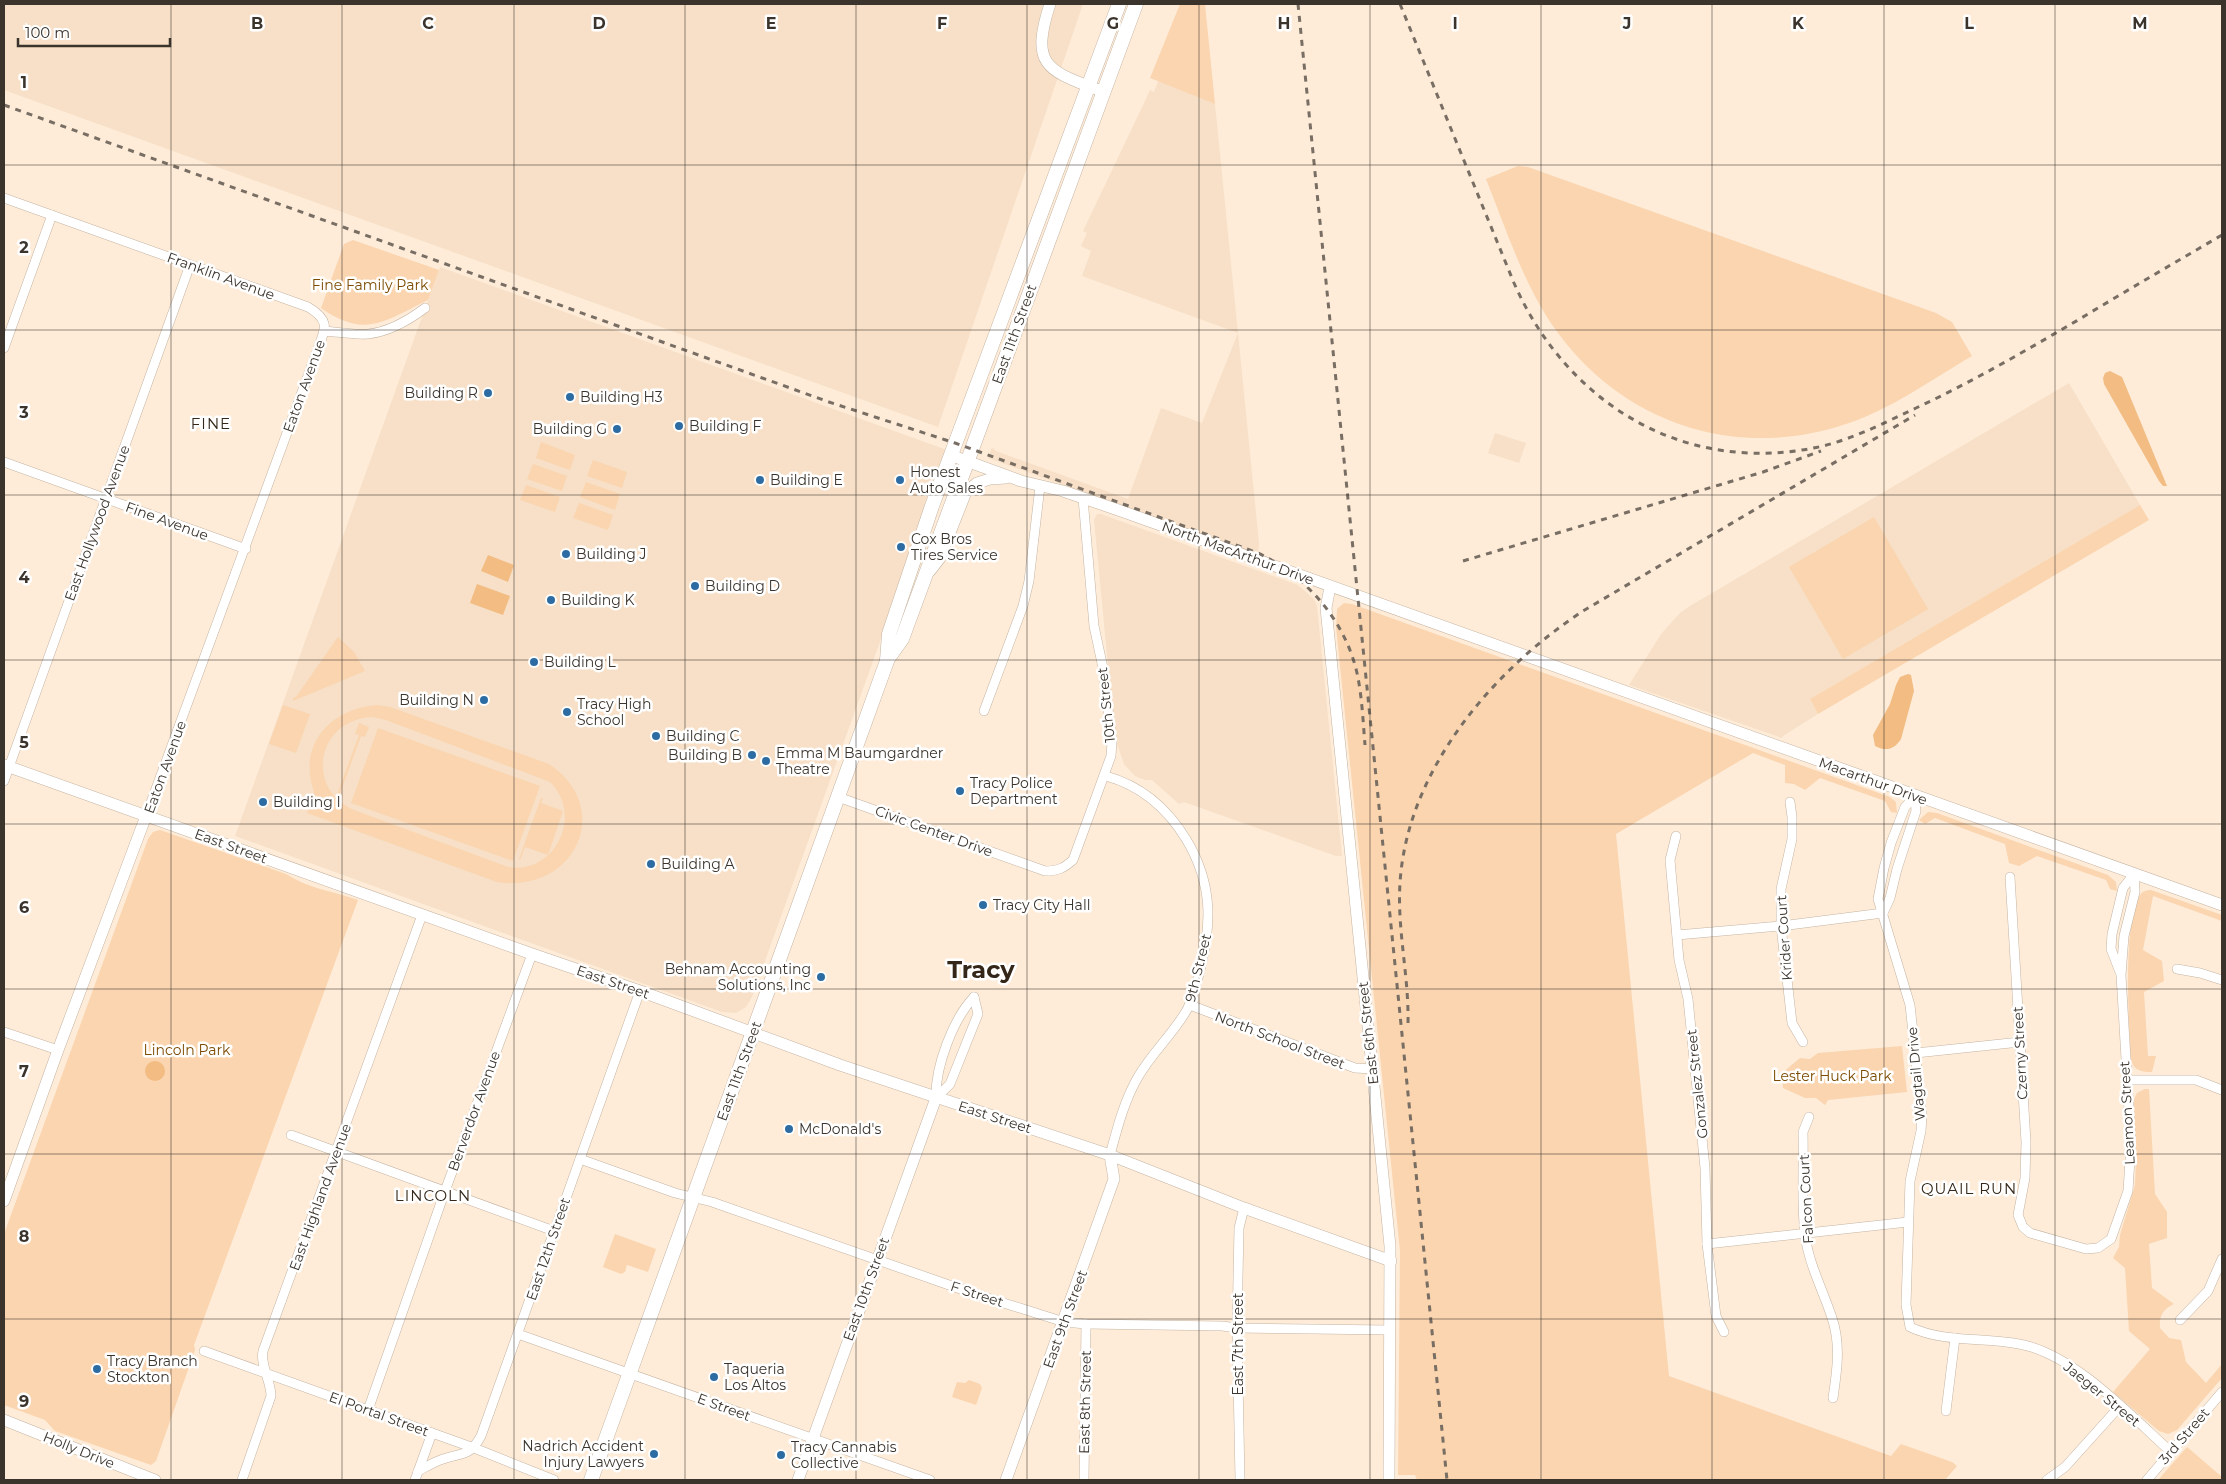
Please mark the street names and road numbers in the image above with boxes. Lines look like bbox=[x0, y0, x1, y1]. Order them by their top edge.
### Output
street label: Franklin Avenue bbox=[165, 248, 277, 304]
street label: East 11th Street bbox=[988, 281, 1041, 386]
street label: Eaton Avenue bbox=[279, 337, 329, 435]
street label: East Hollywood Avenue bbox=[60, 443, 134, 603]
street label: Fine Avenue bbox=[123, 498, 211, 544]
street label: North MacArthur Drive bbox=[1159, 517, 1317, 589]
street label: 10th Street bbox=[1093, 666, 1119, 744]
street label: Eaton Avenue bbox=[140, 718, 190, 816]
street label: Macarthur Drive bbox=[1816, 753, 1930, 809]
street label: Civic Center Drive bbox=[873, 801, 995, 861]
street label: East Street bbox=[192, 825, 270, 868]
street label: Krider Court bbox=[1772, 894, 1796, 981]
street label: 9th Street bbox=[1181, 932, 1215, 1004]
street label: East Street bbox=[574, 961, 652, 1003]
street label: East 6th Street bbox=[1354, 980, 1382, 1085]
street label: Czerny Street bbox=[2009, 1006, 2031, 1100]
street label: North School Street bbox=[1212, 1007, 1348, 1073]
street label: East 11th Street bbox=[713, 1018, 766, 1123]
street label: Wagtail Drive bbox=[1903, 1026, 1929, 1122]
street label: Gonzalez Street bbox=[1682, 1028, 1712, 1140]
street label: Berverdor Avenue bbox=[444, 1048, 504, 1174]
street label: Leamon Street bbox=[2115, 1060, 2139, 1165]
street label: East Street bbox=[956, 1097, 1034, 1137]
street label: East Highland Avenue bbox=[285, 1121, 355, 1273]
street label: Falcon Court bbox=[1795, 1154, 1817, 1244]
street label: East 12th Street bbox=[522, 1195, 574, 1303]
street label: East 10th Street bbox=[839, 1234, 893, 1343]
street label: East 9th Street bbox=[1039, 1267, 1091, 1371]
street label: F Street bbox=[948, 1277, 1006, 1311]
street label: East 7th Street bbox=[1229, 1292, 1247, 1395]
street label: East 8th Street bbox=[1075, 1350, 1095, 1454]
street label: Jaeger Street bbox=[2059, 1357, 2144, 1431]
street label: El Portal Street bbox=[327, 1388, 432, 1440]
street label: E Street bbox=[695, 1389, 753, 1425]
street label: 3rd Street bbox=[2155, 1404, 2214, 1468]
street label: Holly Drive bbox=[41, 1428, 117, 1472]

